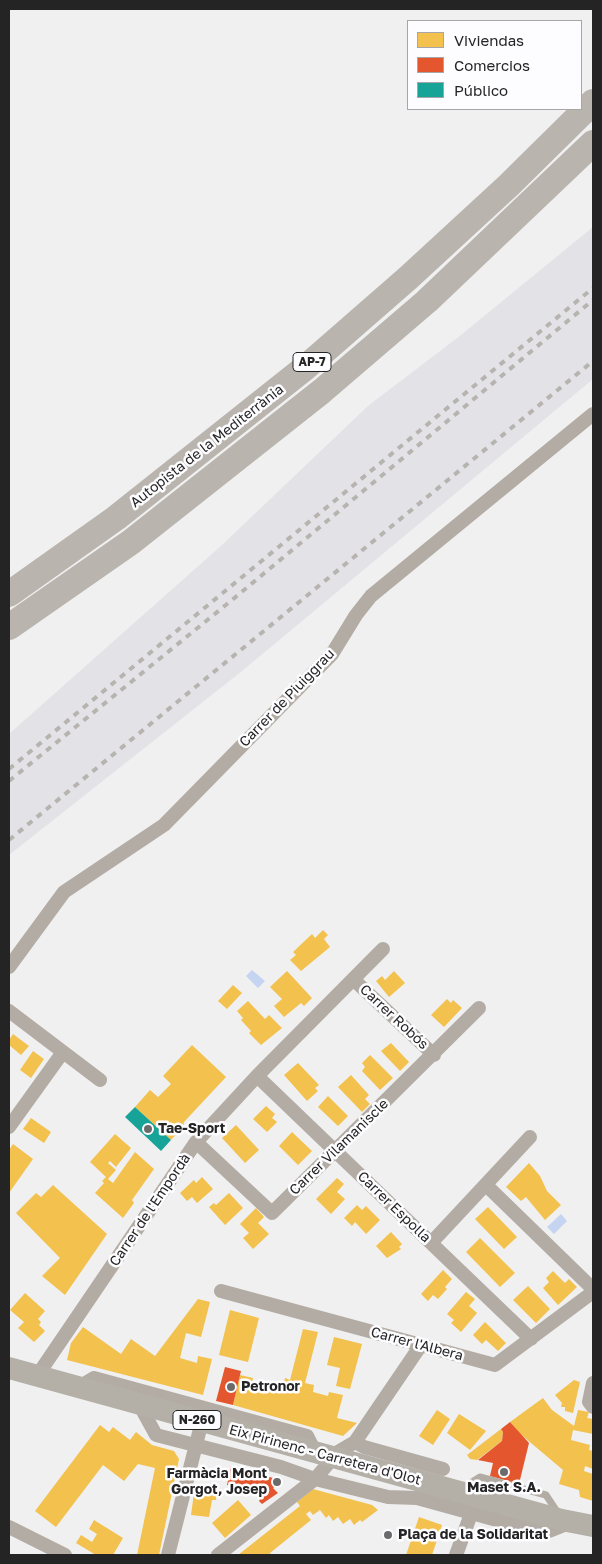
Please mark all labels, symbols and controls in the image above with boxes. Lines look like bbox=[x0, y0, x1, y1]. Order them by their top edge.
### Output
legend bbox=[407, 20, 582, 110]
text: Viviendas bbox=[454, 31, 524, 49]
text: Comercios bbox=[454, 56, 530, 74]
text: Público bbox=[454, 81, 508, 99]
road number: AP-7 bbox=[293, 352, 331, 372]
street label: Autopista de la Mediterrània bbox=[127, 381, 287, 511]
street label: Carrer de Piuiggrau bbox=[236, 646, 338, 750]
street label: Carrer Robós bbox=[356, 981, 432, 1053]
street label: Carrer Vilamaniscle bbox=[286, 1095, 392, 1199]
place label: Tae-Sport bbox=[158, 1121, 225, 1137]
marker: Tae-Sport bbox=[142, 1123, 154, 1135]
street label: Carrer de l'Empordà bbox=[106, 1150, 194, 1270]
street label: Carrer Espolla bbox=[354, 1168, 434, 1246]
street label: Carrer l'Albera bbox=[369, 1324, 465, 1364]
place label: Petronor bbox=[241, 1379, 300, 1395]
marker: Petronor bbox=[225, 1381, 237, 1393]
road number: N-260 bbox=[173, 1410, 221, 1430]
street label: Eix Pirinenc - Carretera d'Olot bbox=[227, 1421, 423, 1489]
place label: Farmàcia Mont Gorgot, Josep bbox=[167, 1466, 267, 1498]
marker: Maset S.A. bbox=[498, 1466, 510, 1478]
marker: Farmàcia Mont Gorgot, Josep bbox=[271, 1476, 283, 1488]
place label: Maset S.A. bbox=[467, 1480, 541, 1496]
place label: Plaça de la Solidaritat bbox=[398, 1527, 548, 1543]
marker: Plaça de la Solidaritat bbox=[382, 1529, 394, 1541]

